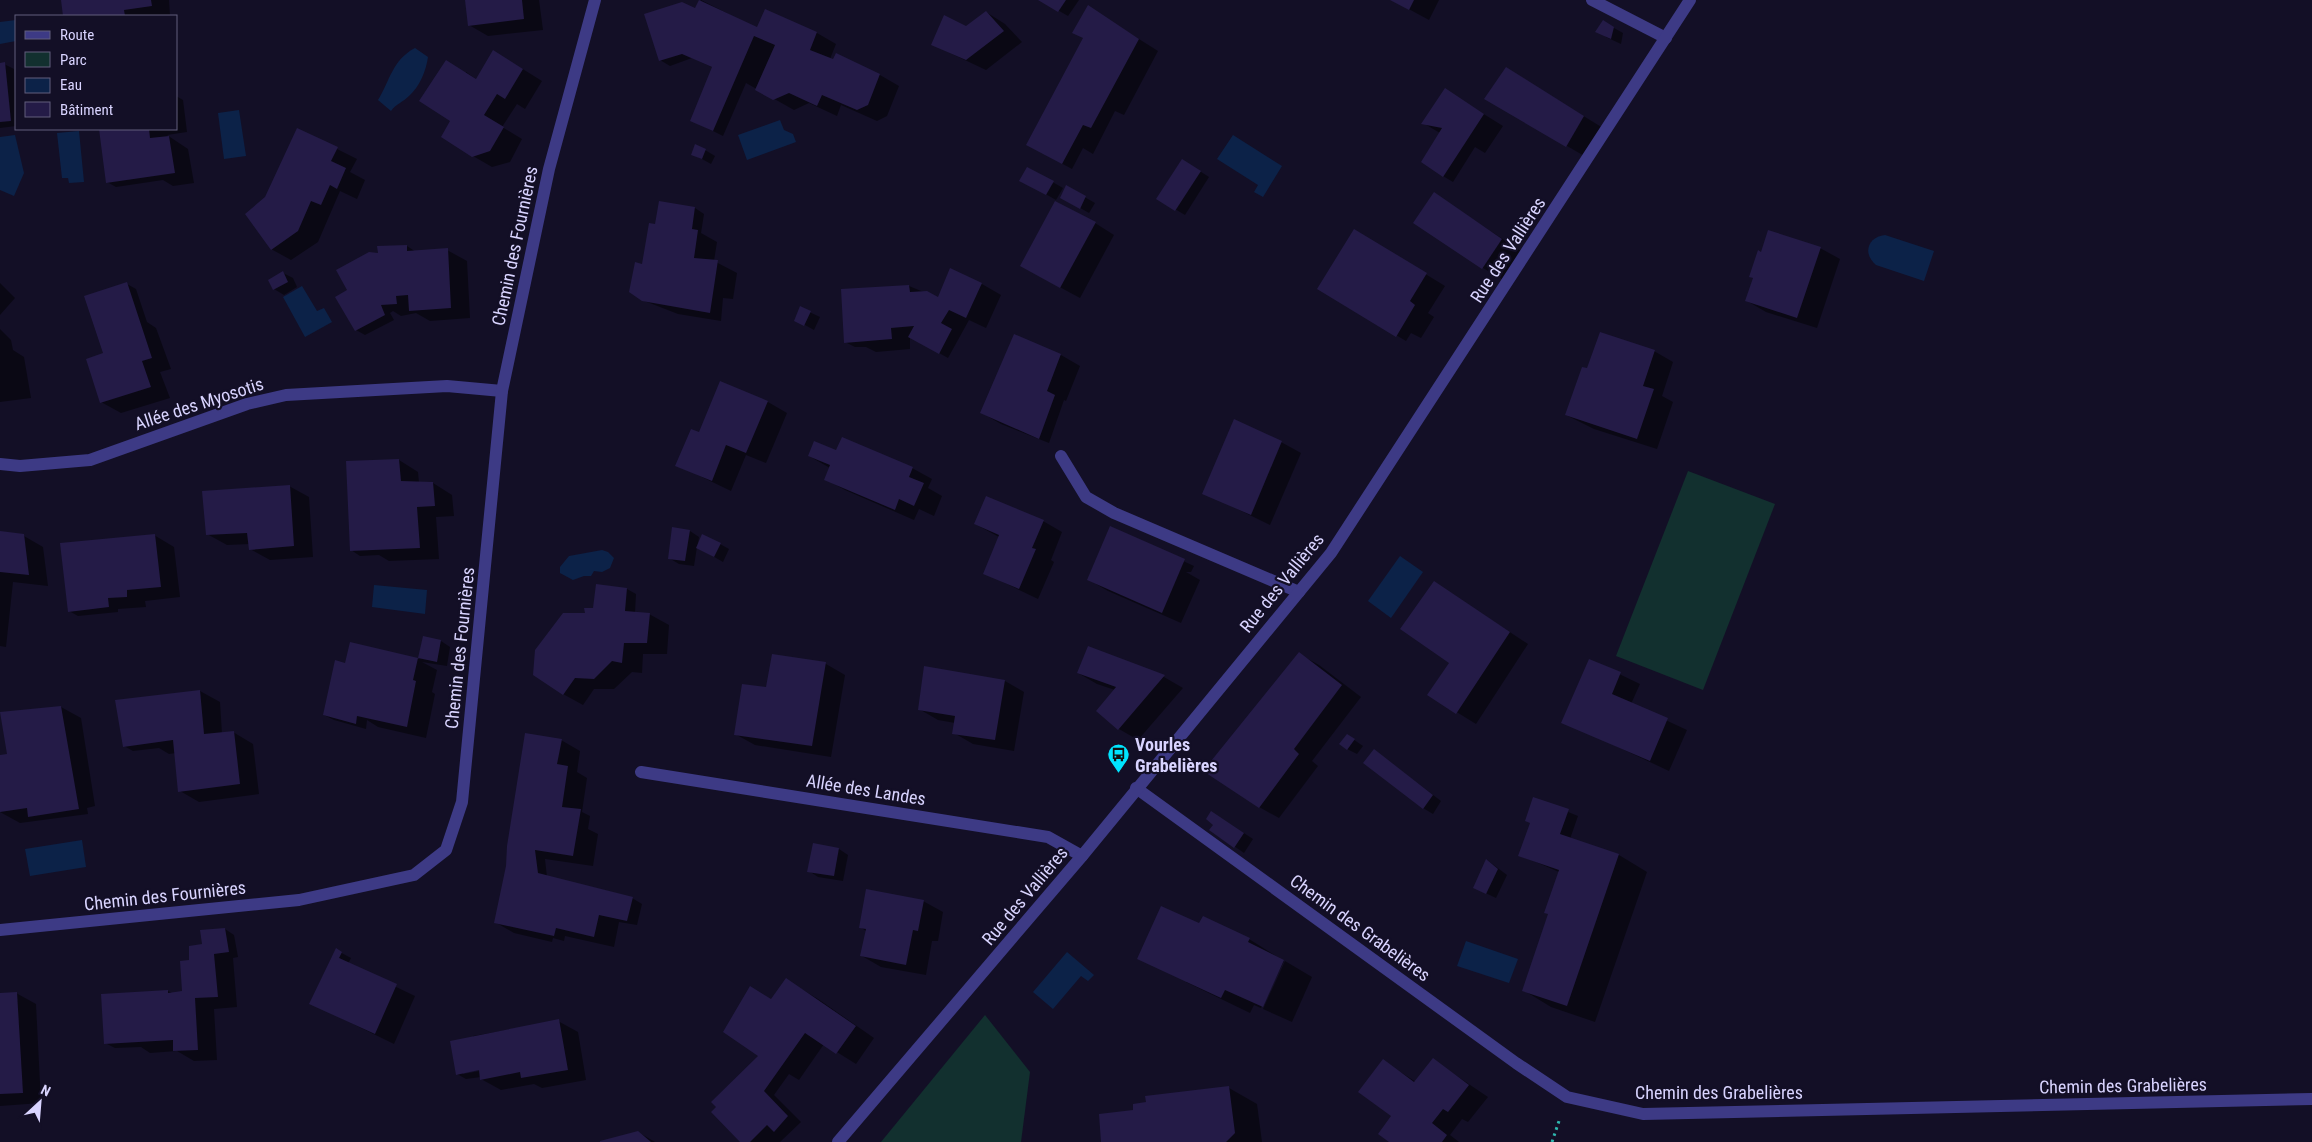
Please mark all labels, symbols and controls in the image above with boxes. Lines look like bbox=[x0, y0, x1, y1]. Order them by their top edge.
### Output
legend bbox=[15, 15, 178, 130]
text: Route bbox=[60, 26, 94, 44]
text: Parc bbox=[60, 51, 87, 69]
text: Eau bbox=[60, 76, 82, 94]
text: Bâtiment bbox=[60, 101, 113, 119]
street label: Chemin des Fournières bbox=[487, 164, 542, 328]
street label: Rue des Vallières bbox=[1466, 193, 1550, 306]
street label: Allée des Myosotis bbox=[132, 373, 266, 434]
street label: Rue des Vallières bbox=[1235, 529, 1328, 637]
street label: Chemin des Fournières bbox=[441, 566, 478, 730]
place label: Vourles Grabelières bbox=[1135, 734, 1218, 776]
bus stop icon: Vourles Grabelières bbox=[1107, 743, 1131, 774]
street label: Allée des Landes bbox=[805, 770, 927, 809]
street label: Rue des Vallières bbox=[977, 842, 1072, 949]
street label: Chemin des Grabelières bbox=[1286, 870, 1434, 985]
street label: Chemin des Fournières bbox=[83, 877, 247, 914]
street label: Chemin des Grabelières bbox=[2039, 1074, 2207, 1097]
north arrow bbox=[15, 1077, 65, 1127]
text: N bbox=[38, 1081, 53, 1099]
street label: Chemin des Grabelières bbox=[1635, 1082, 1803, 1103]

